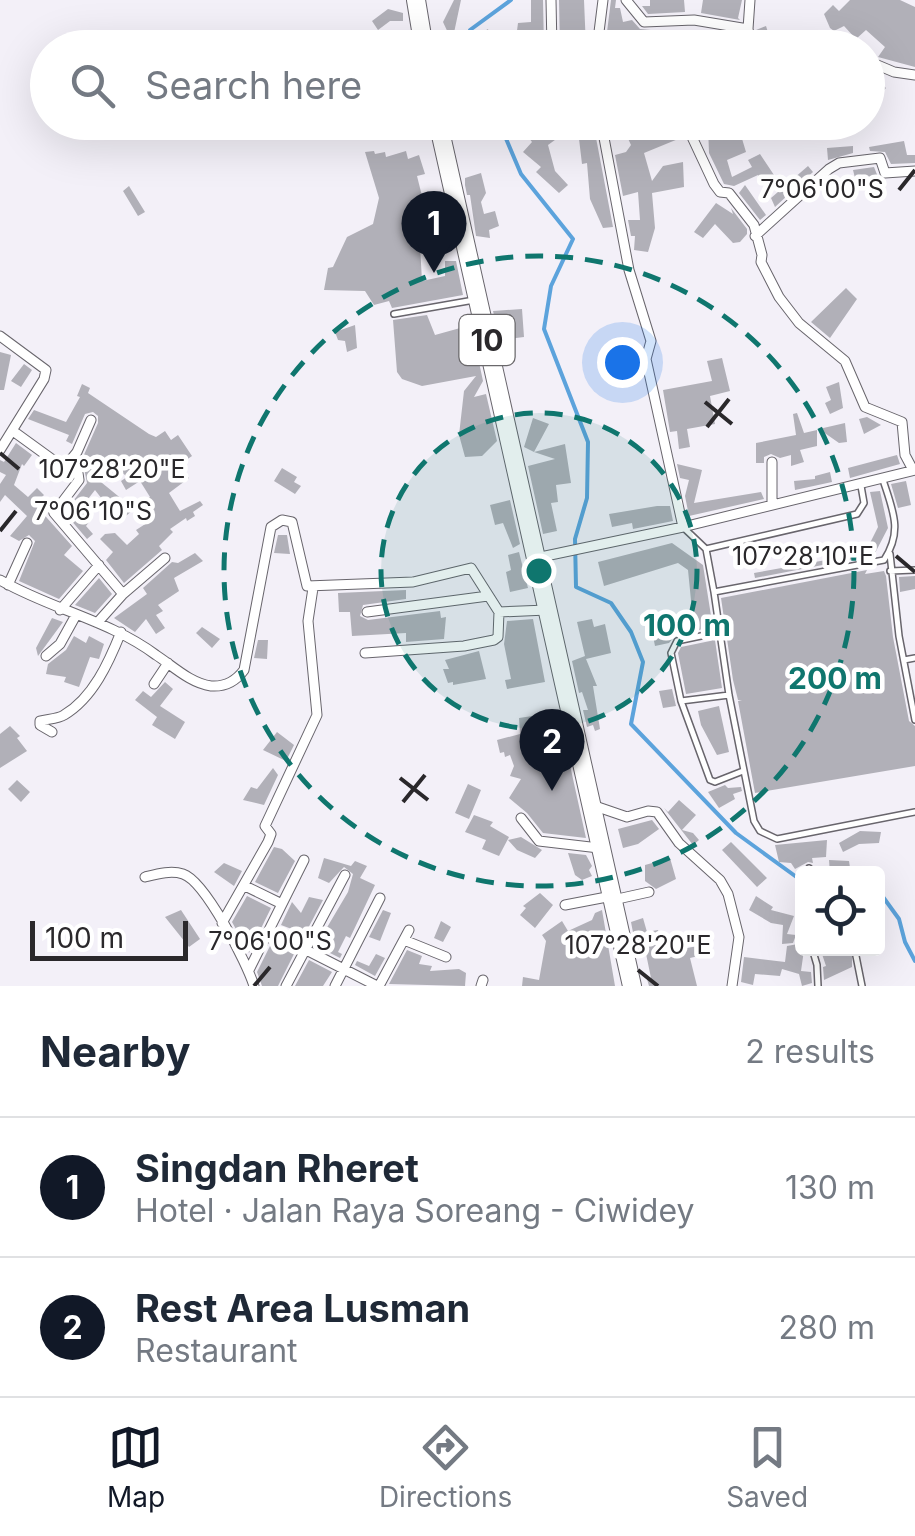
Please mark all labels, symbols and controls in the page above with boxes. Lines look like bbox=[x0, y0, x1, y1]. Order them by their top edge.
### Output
search box bbox=[30, 30, 885, 140]
icon: search bbox=[65, 58, 120, 113]
text: Search here bbox=[145, 62, 362, 108]
text: 7°06'00"S bbox=[760, 174, 884, 204]
pin: 1 bbox=[402, 190, 466, 273]
road number: 10 bbox=[460, 315, 514, 365]
your location bbox=[597, 337, 648, 388]
text: 107°28'20"E bbox=[39, 454, 185, 484]
text: 7°06'10"S bbox=[34, 496, 152, 526]
text: 107°28'10"E bbox=[732, 541, 874, 571]
centre of rings bbox=[521, 553, 557, 589]
text: 100 m bbox=[643, 607, 731, 643]
text: 200 m bbox=[788, 660, 882, 696]
pin: 2 bbox=[520, 708, 584, 791]
map controls bbox=[795, 866, 885, 956]
button: locate bbox=[795, 866, 885, 956]
scale bar bbox=[30, 916, 188, 960]
text: 100 m bbox=[45, 921, 124, 955]
text: 7°06'00"S bbox=[208, 926, 332, 956]
text: 107°28'20"E bbox=[565, 930, 711, 960]
text: Nearby bbox=[40, 1026, 191, 1077]
text: 2 results bbox=[745, 1032, 875, 1071]
text: Singdan Rheret bbox=[135, 1145, 419, 1191]
text: 1 bbox=[66, 1168, 79, 1207]
text: 130 m bbox=[785, 1168, 875, 1207]
text: Hotel · Jalan Raya Soreang - Ciwidey bbox=[135, 1191, 694, 1230]
text: Rest Area Lusman bbox=[135, 1285, 470, 1331]
text: 2 bbox=[62, 1308, 83, 1347]
text: 280 m bbox=[778, 1308, 875, 1347]
text: Restaurant bbox=[135, 1331, 298, 1370]
tab: Map bbox=[107, 1420, 165, 1514]
tab: Directions bbox=[379, 1420, 512, 1514]
tab: Saved bbox=[726, 1420, 808, 1514]

